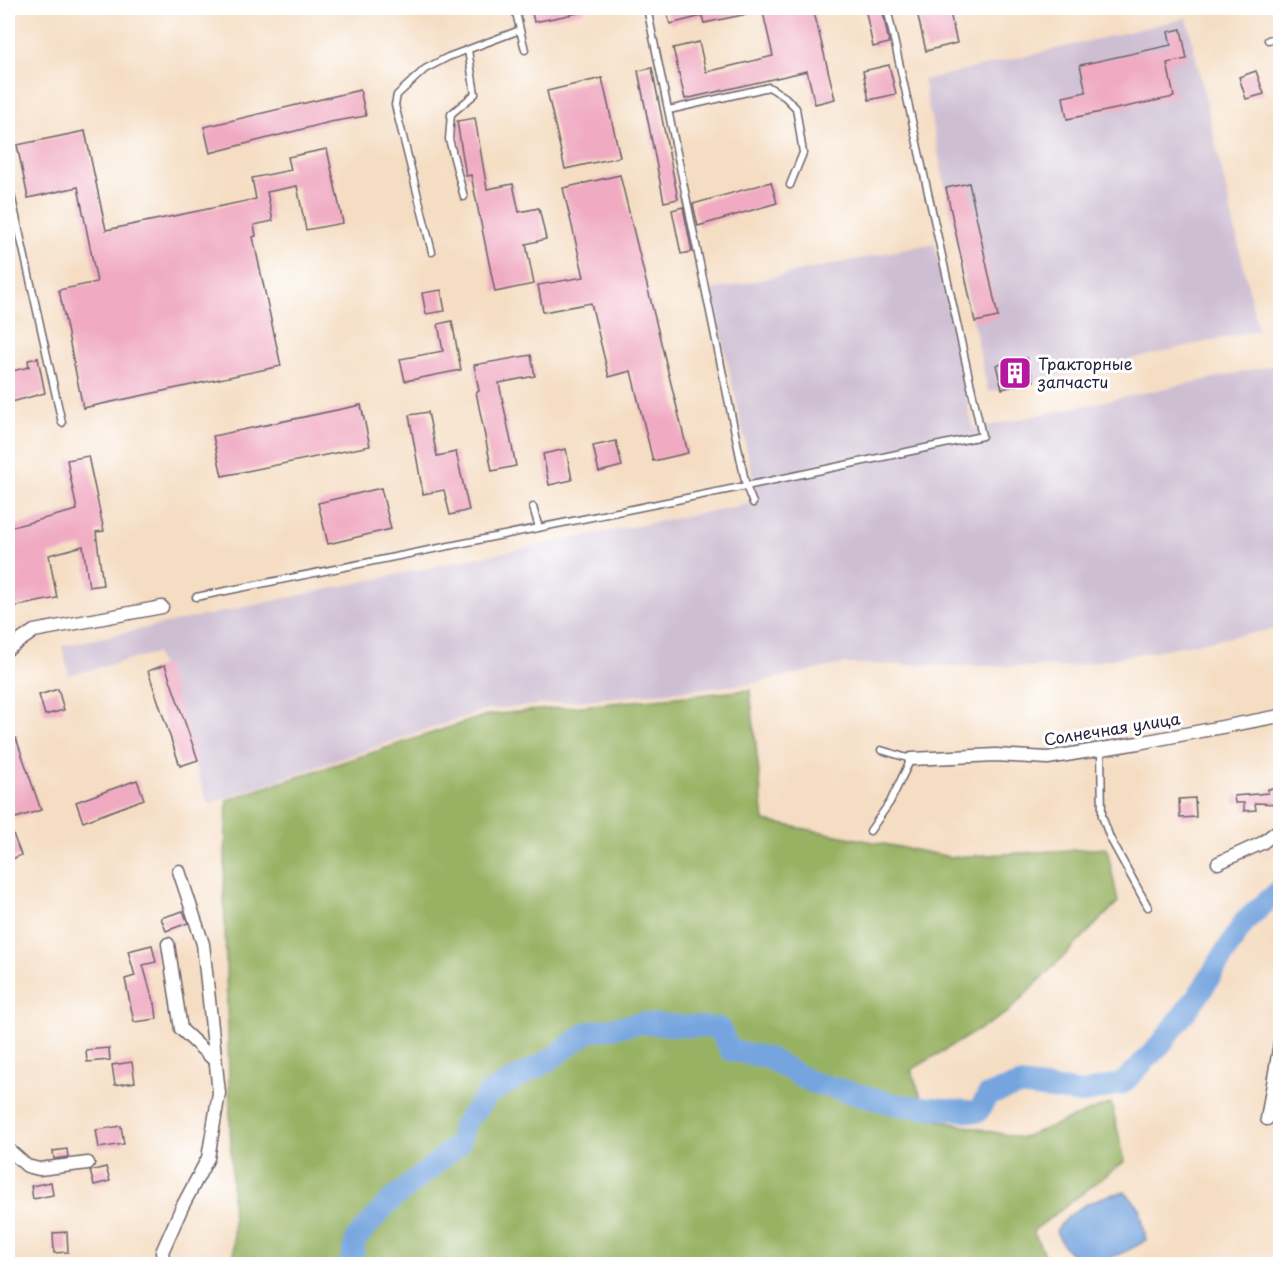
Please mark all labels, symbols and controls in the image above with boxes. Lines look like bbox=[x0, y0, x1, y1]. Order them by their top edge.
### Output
place label: Тракторные запчасти bbox=[1037, 351, 1133, 393]
building icon: Тракторные запчасти bbox=[997, 355, 1033, 391]
street label: Солнечная улица bbox=[1042, 705, 1182, 751]

